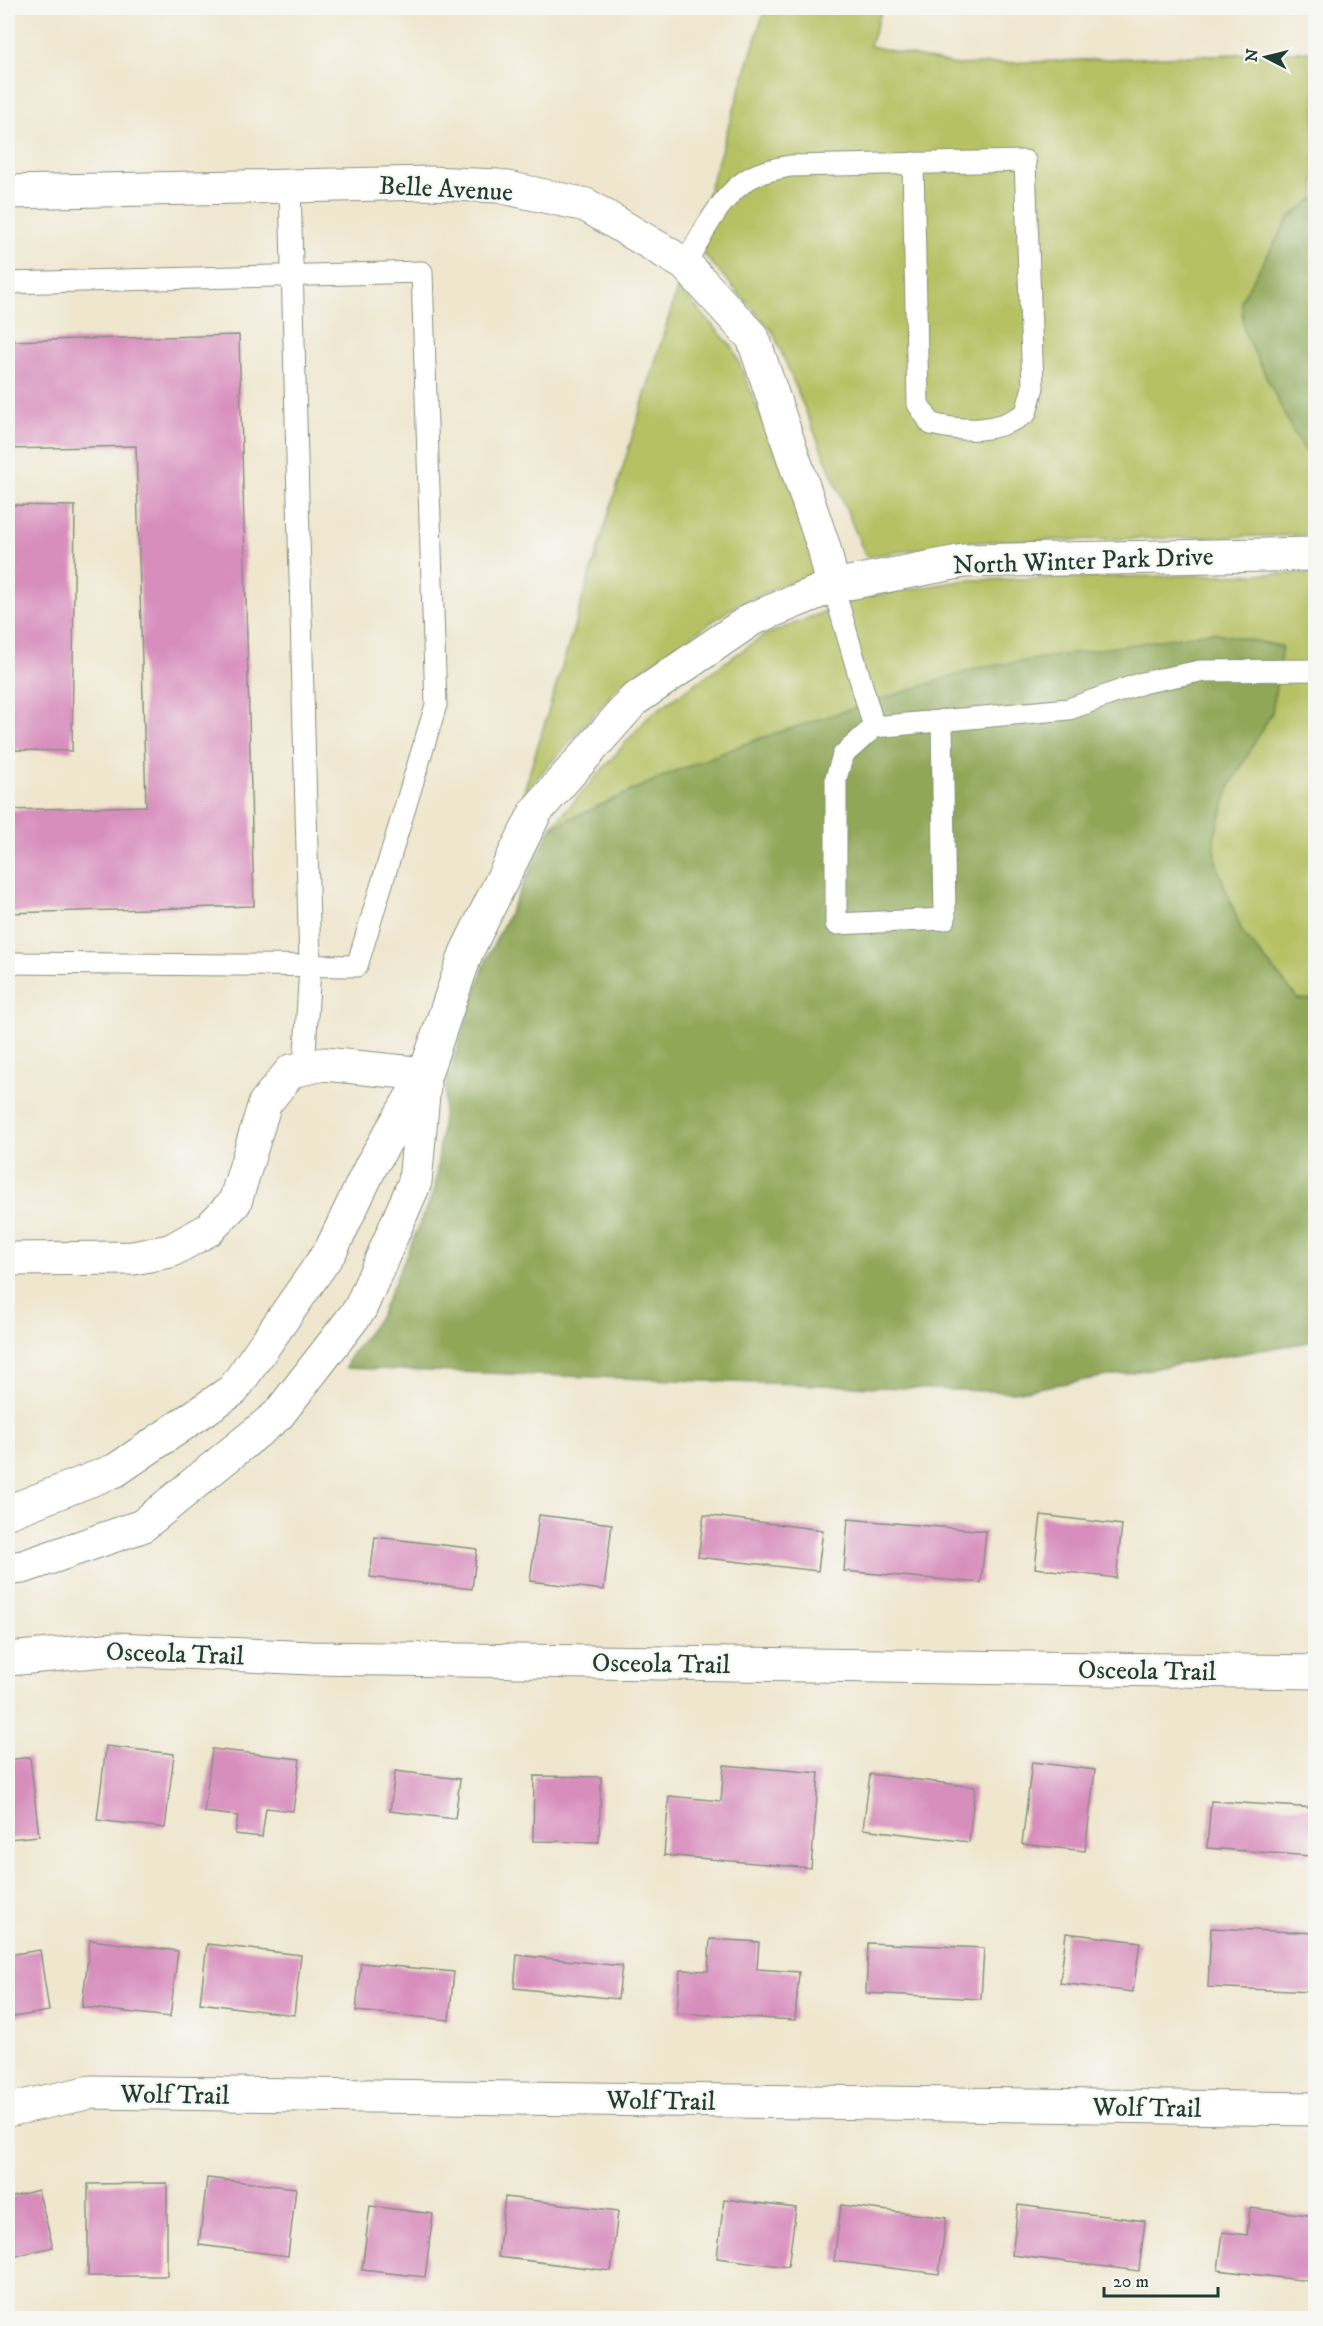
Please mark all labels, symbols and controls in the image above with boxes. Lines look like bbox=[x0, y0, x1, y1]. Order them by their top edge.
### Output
north arrow bbox=[1236, 27, 1296, 87]
text: N bbox=[1241, 48, 1263, 63]
street label: Belle Avenue bbox=[378, 170, 514, 209]
street label: North Winter Park Drive bbox=[952, 540, 1214, 583]
street label: Osceola Trail bbox=[105, 1636, 245, 1673]
street label: Osceola Trail bbox=[592, 1647, 731, 1682]
street label: Osceola Trail bbox=[1078, 1654, 1217, 1689]
street label: Wolf Trail bbox=[119, 2078, 230, 2113]
street label: Wolf Trail bbox=[605, 2084, 716, 2119]
street label: Wolf Trail bbox=[1091, 2091, 1202, 2126]
scale bar bbox=[1104, 2260, 1218, 2298]
text: 20 m bbox=[1113, 2271, 1149, 2293]

